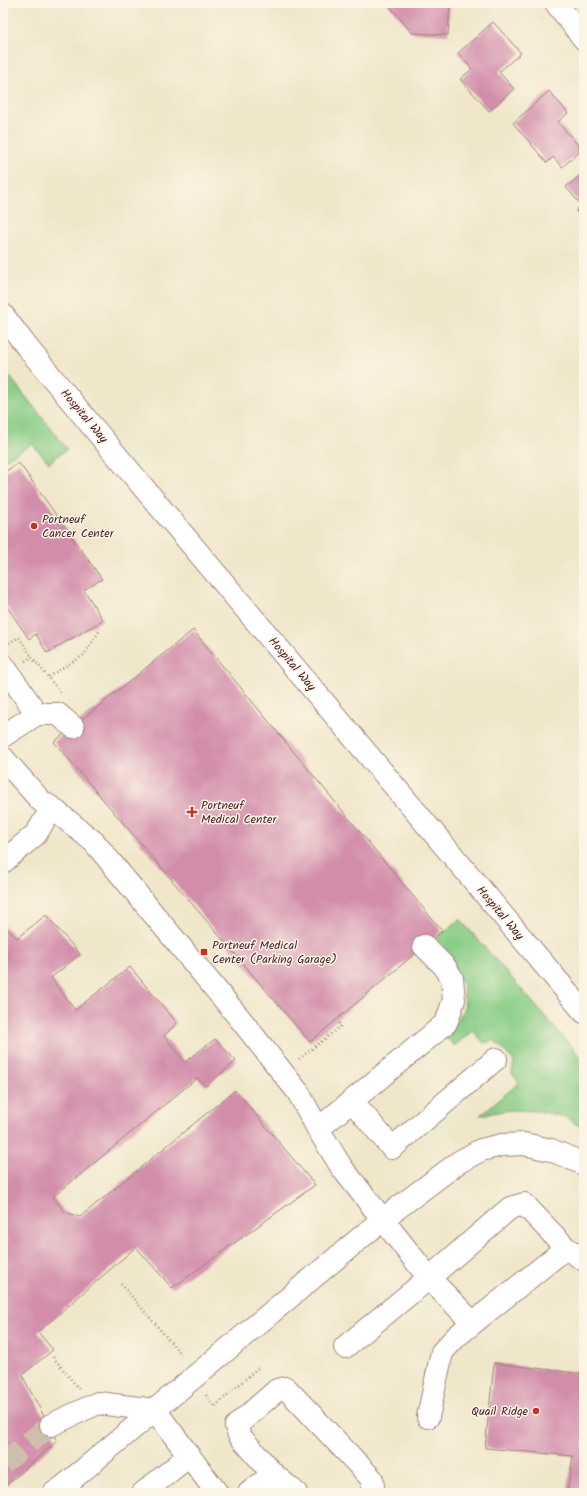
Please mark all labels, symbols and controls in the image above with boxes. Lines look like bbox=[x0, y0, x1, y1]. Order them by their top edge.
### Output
street label: Hospital Way bbox=[56, 385, 113, 448]
place label: Portneuf Cancer Center bbox=[42, 510, 115, 543]
marker: Portneuf Cancer Center bbox=[29, 521, 39, 531]
street label: Hospital Way bbox=[264, 633, 321, 696]
place label: Portneuf Medical Center bbox=[201, 796, 277, 829]
marker: Portneuf Medical Center bbox=[186, 806, 198, 818]
street label: Hospital Way bbox=[472, 882, 529, 945]
place label: Portneuf Medical Center (Parking Garage) bbox=[212, 936, 337, 969]
marker: Portneuf Medical Center (Parking Garage) bbox=[199, 947, 209, 957]
place label: Quail Ridge bbox=[471, 1402, 529, 1421]
marker: Quail Ridge bbox=[531, 1406, 541, 1416]

